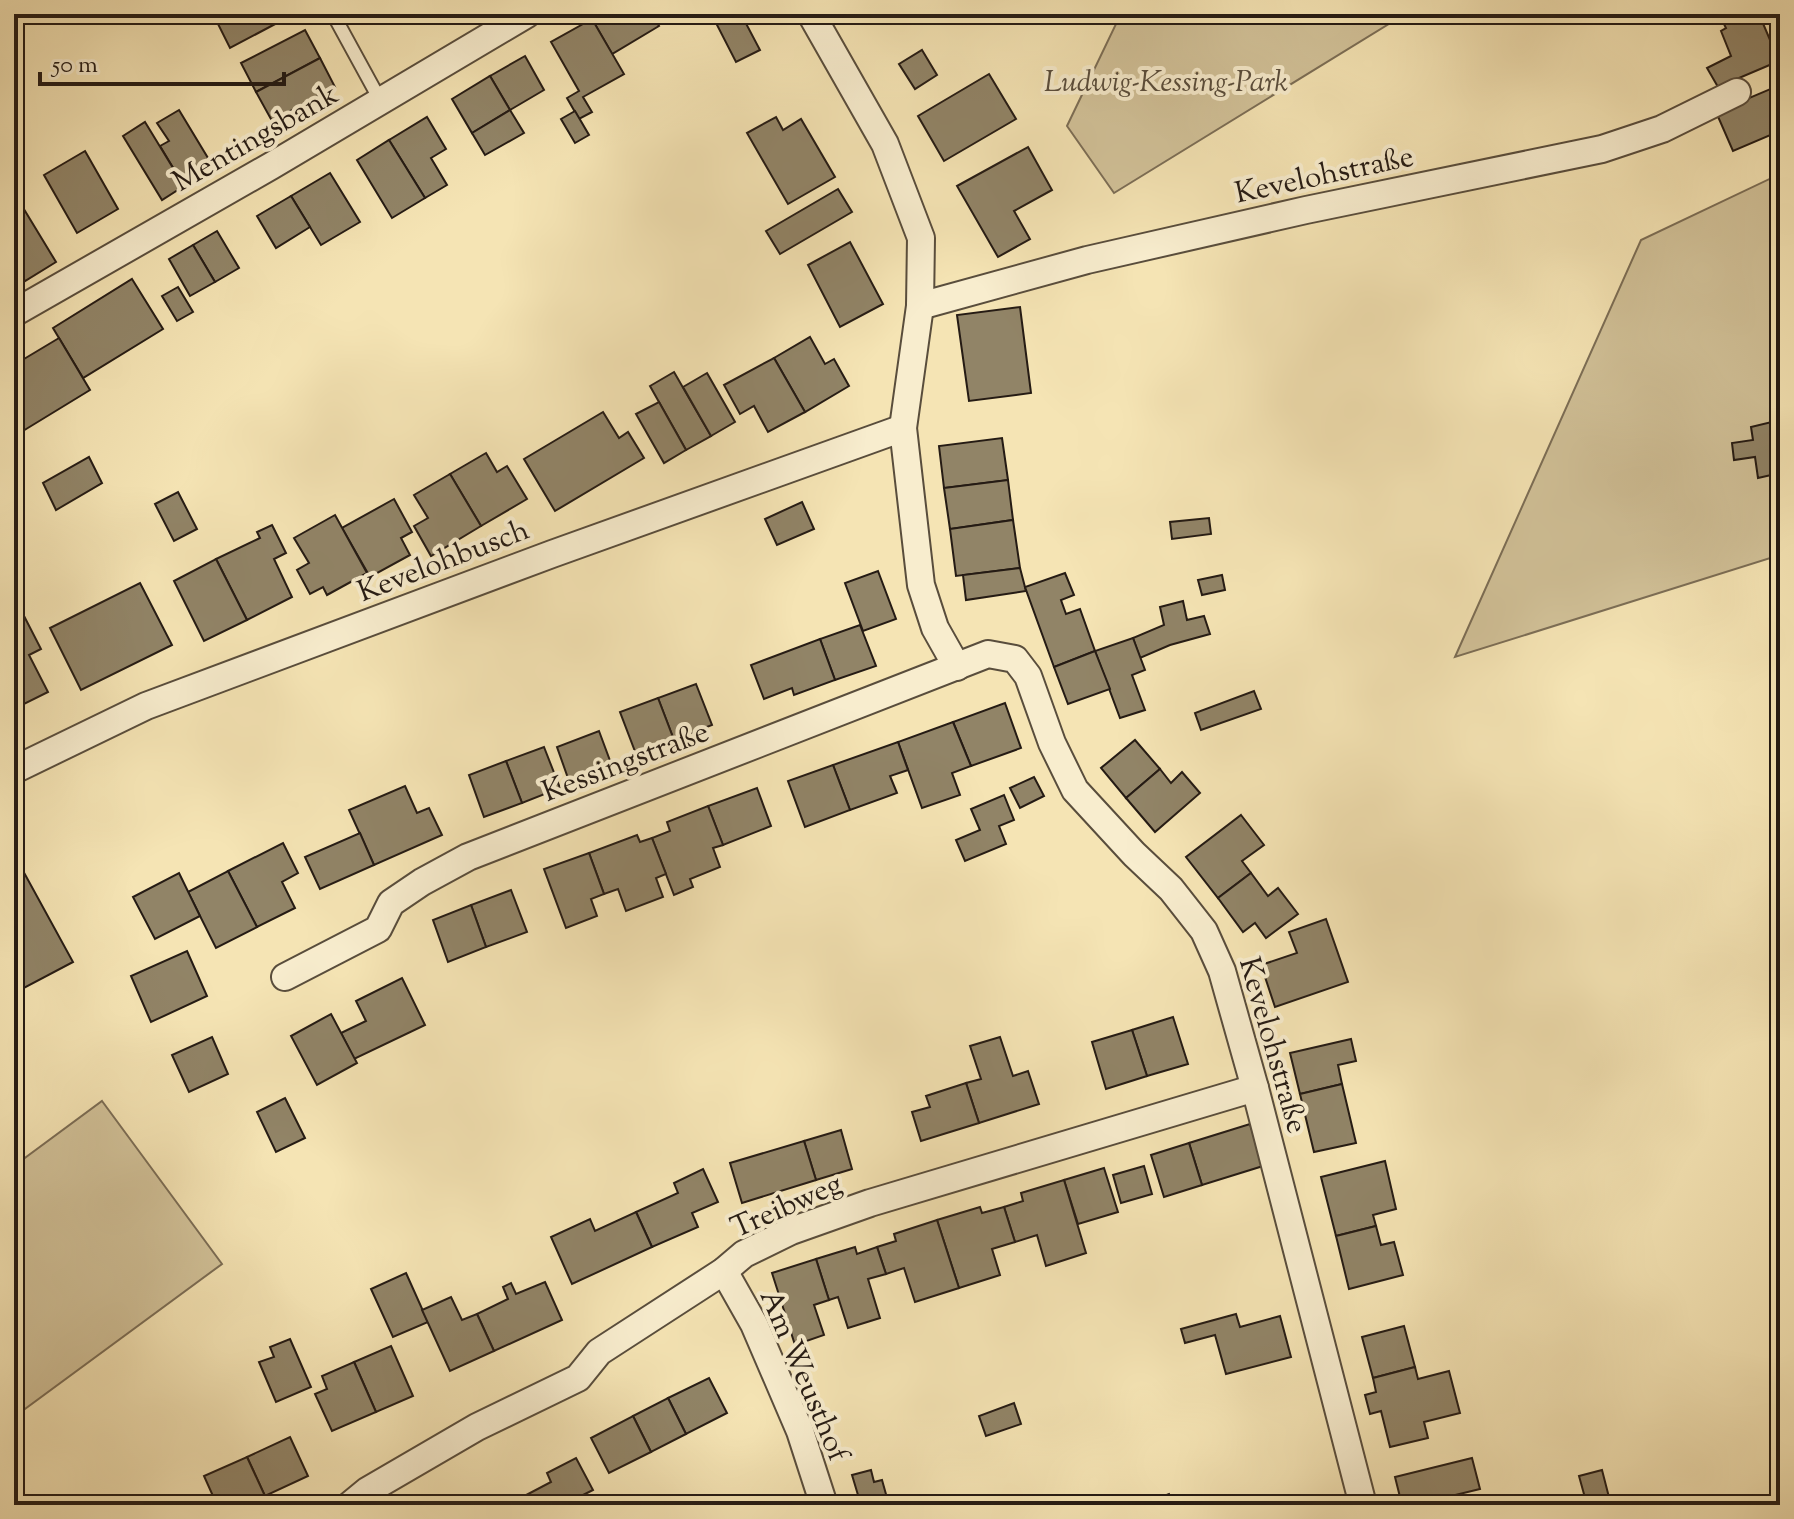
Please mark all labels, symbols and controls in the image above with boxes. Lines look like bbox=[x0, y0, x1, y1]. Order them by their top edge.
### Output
scale bar bbox=[40, 36, 284, 86]
text: 50 m bbox=[50, 49, 98, 83]
park label: Ludwig-Kessing-Park bbox=[1044, 62, 1288, 105]
street label: Mentingsbank bbox=[165, 74, 347, 204]
street label: Kevelohstraße bbox=[1231, 137, 1418, 216]
street label: Kevelohbusch bbox=[352, 510, 536, 615]
street label: Kessingstraße bbox=[536, 712, 716, 815]
street label: Kevelohstraße bbox=[1226, 953, 1317, 1139]
street label: Treibweg bbox=[725, 1164, 849, 1251]
street label: Am Weusthof bbox=[747, 1283, 859, 1470]

